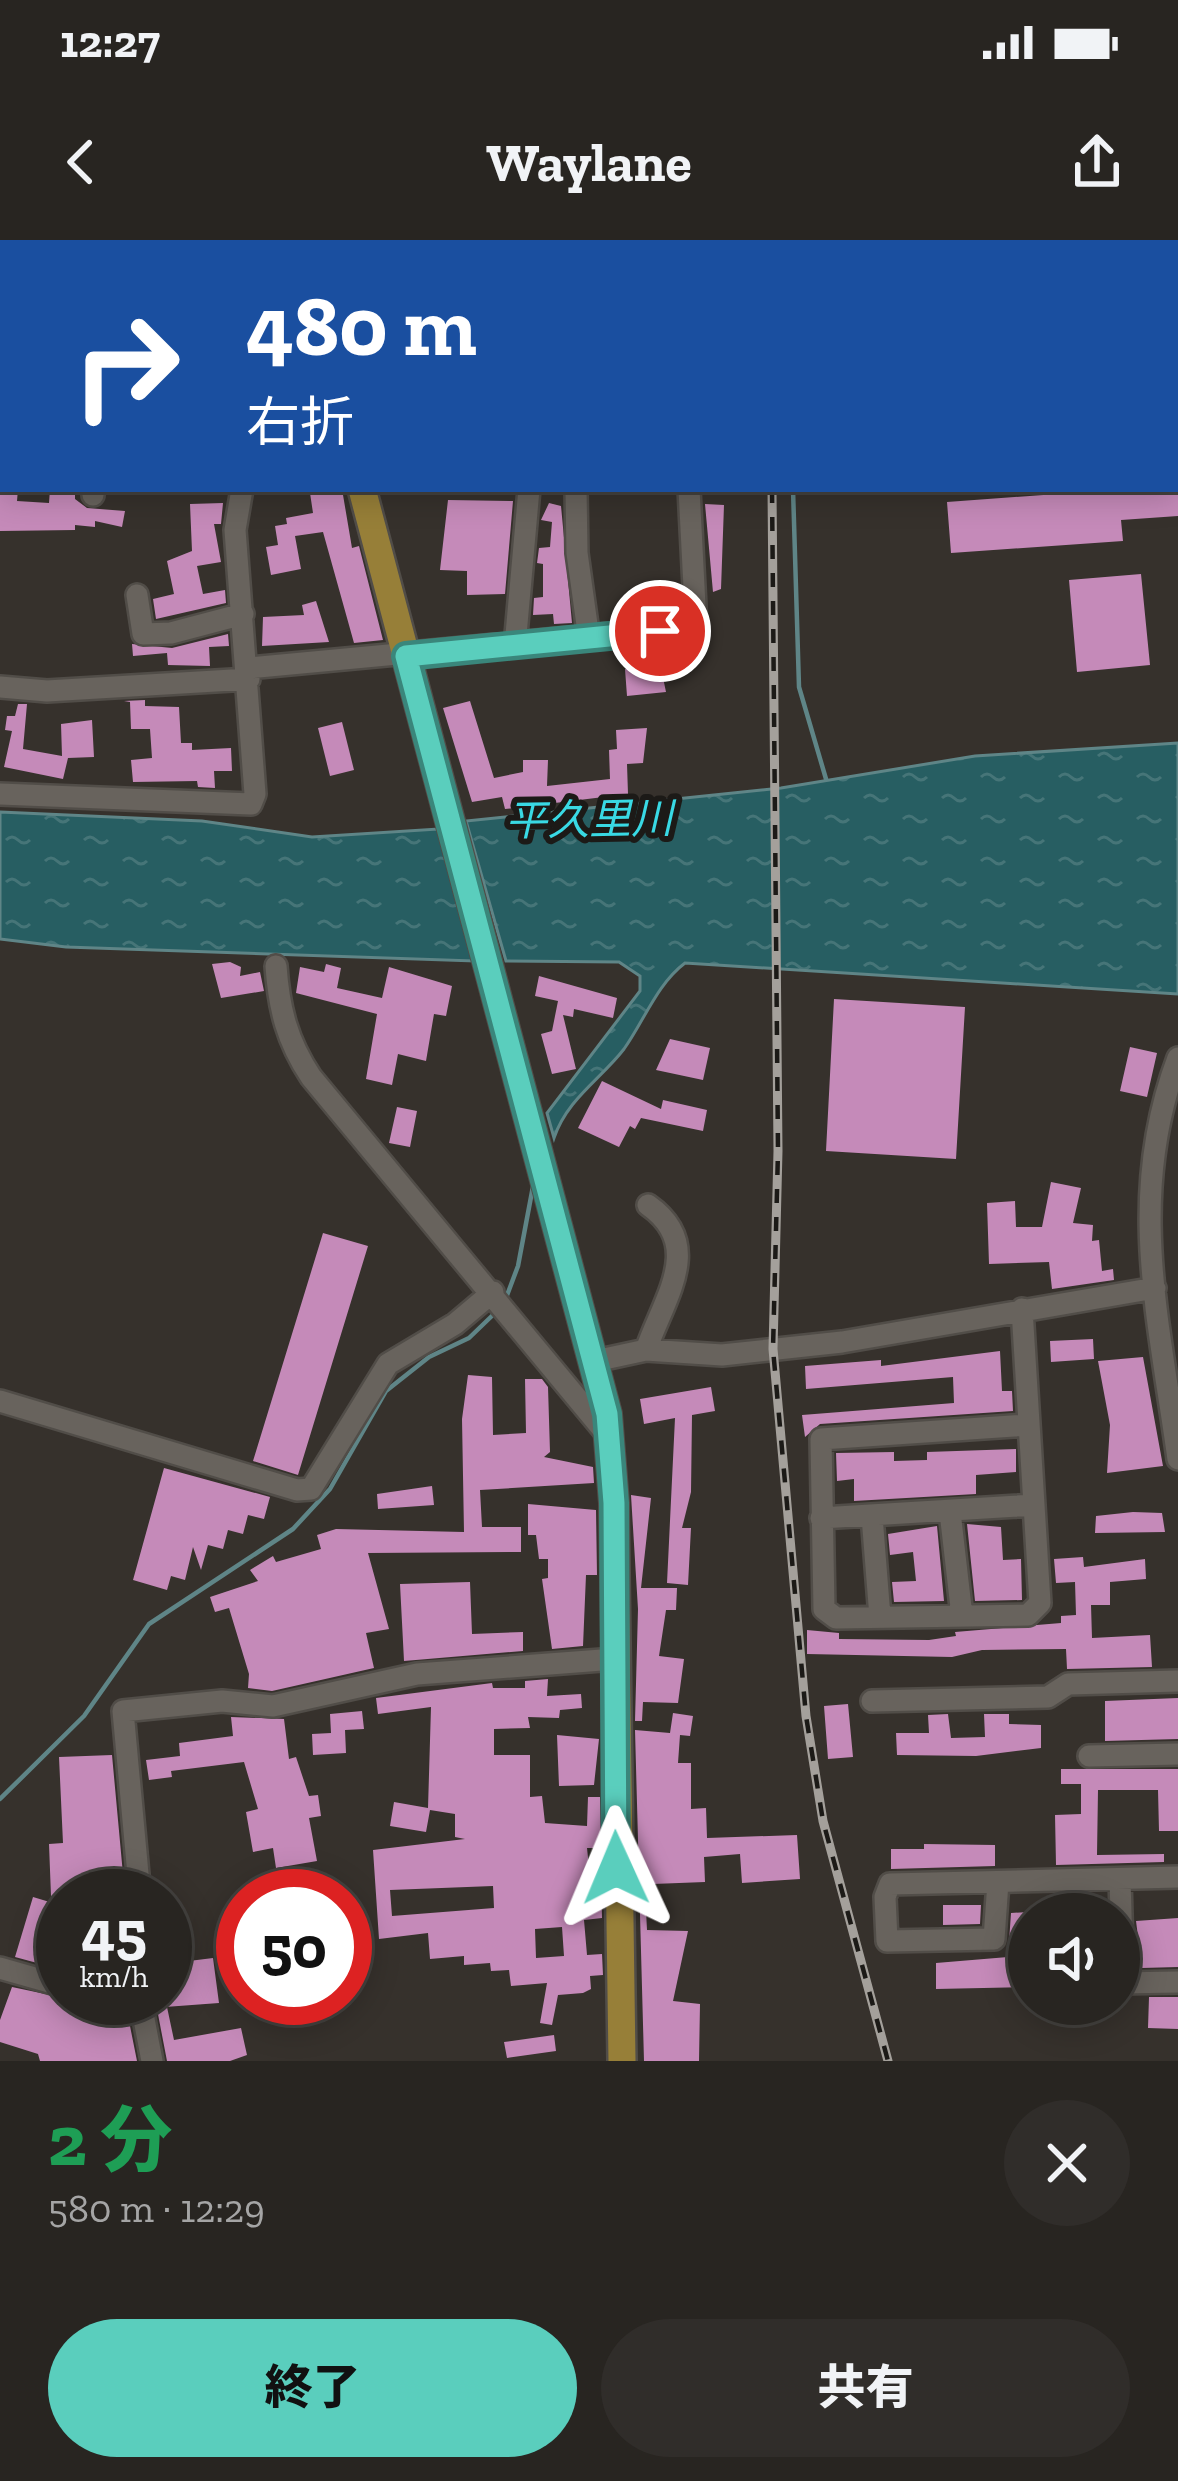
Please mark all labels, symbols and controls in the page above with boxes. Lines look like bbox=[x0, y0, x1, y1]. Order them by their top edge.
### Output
text: 12:27 bbox=[60, 15, 160, 69]
icon: back bbox=[48, 129, 114, 195]
icon: share bbox=[1064, 129, 1130, 195]
text: Waylane bbox=[486, 130, 692, 195]
text: 480 m bbox=[246, 276, 477, 377]
icon: right bbox=[48, 288, 204, 444]
text: 右折 bbox=[246, 390, 354, 455]
pin bbox=[609, 580, 711, 682]
icon: arrive bbox=[627, 598, 693, 664]
water label: 平久里川 bbox=[505, 792, 677, 846]
position arrow bbox=[553, 1805, 679, 1931]
speed limit sign: 50 bbox=[216, 1869, 372, 2025]
map controls bbox=[1008, 1893, 1140, 2025]
button: sound bbox=[1008, 1893, 1140, 2025]
text: 45 bbox=[81, 1896, 147, 1968]
text: km/h bbox=[80, 1959, 148, 1995]
text: 2 分 bbox=[48, 2097, 172, 2183]
button: close bbox=[1004, 2100, 1130, 2226]
text: 580 m · 12:29 bbox=[48, 2185, 265, 2232]
button: 終了 bbox=[48, 2319, 577, 2457]
button: 共有 bbox=[601, 2319, 1130, 2457]

